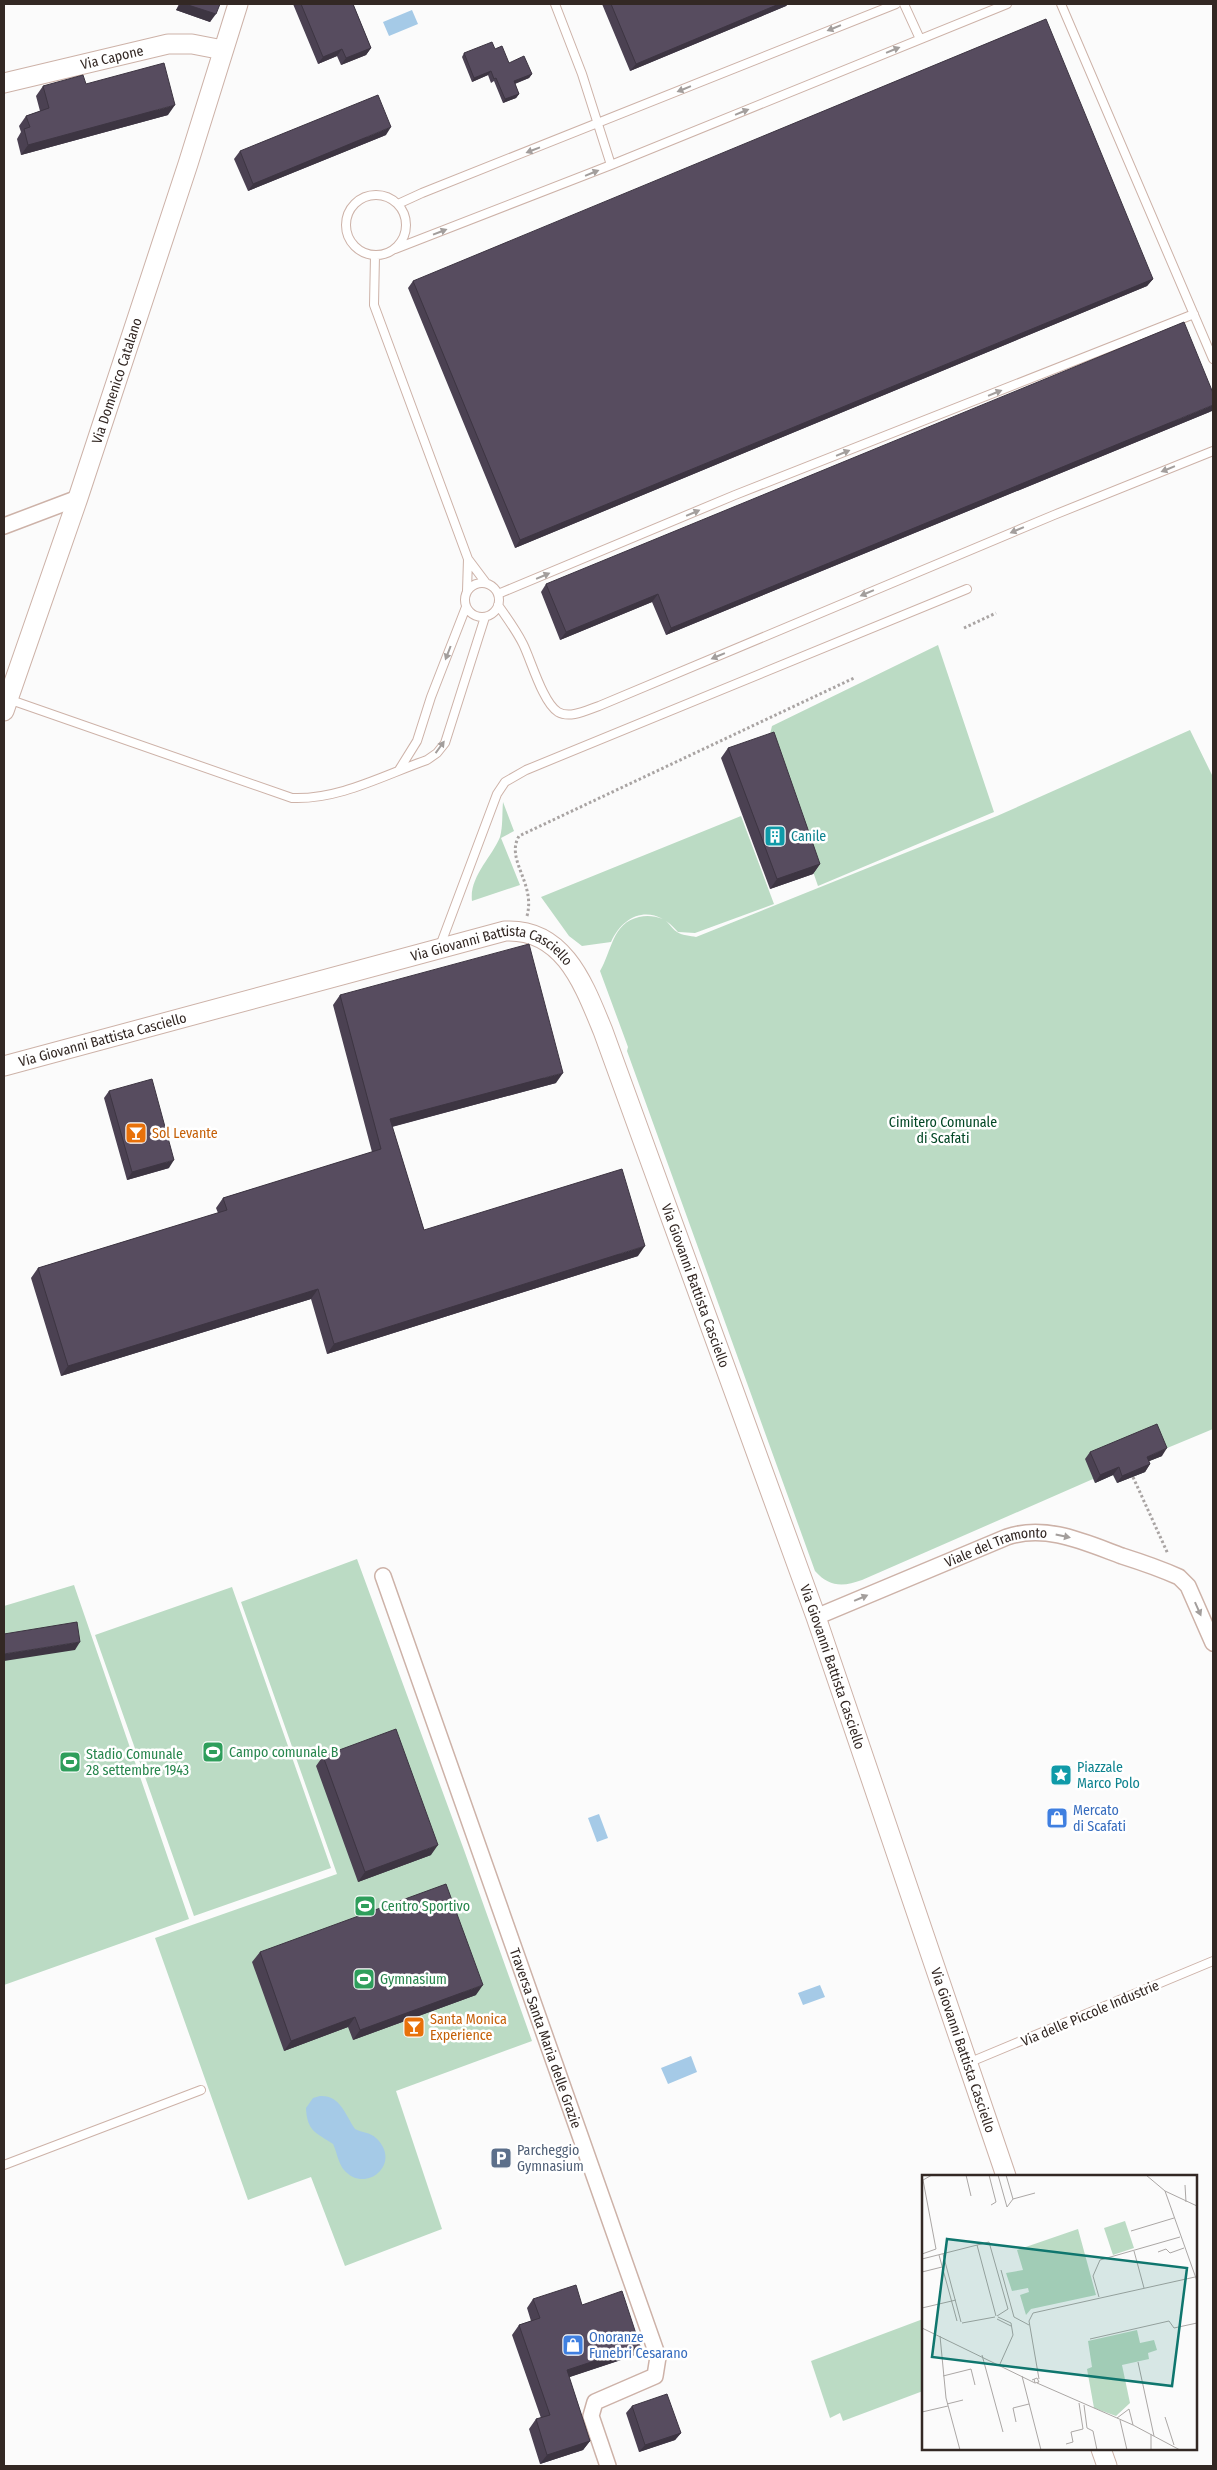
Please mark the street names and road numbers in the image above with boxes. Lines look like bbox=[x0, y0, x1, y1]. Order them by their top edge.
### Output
street label: Via Capone bbox=[79, 42, 145, 73]
street label: Via Domenico Catalano bbox=[88, 316, 146, 446]
street label: Via Giovanni Battista Casciello bbox=[401, 948, 575, 976]
street label: Via Giovanni Battista Casciello bbox=[17, 1009, 188, 1071]
street label: Via Giovanni Battista Casciello bbox=[658, 1202, 733, 1370]
street label: Viale del Tramonto bbox=[942, 1524, 1048, 1571]
street label: Via Giovanni Battista Casciello bbox=[796, 1582, 868, 1751]
street label: Traversa Santa Maria delle Grazie bbox=[506, 1946, 585, 2131]
street label: Via Giovanni Battista Casciello bbox=[927, 1966, 999, 2135]
street label: Via delle Piccole Industrie bbox=[1019, 1977, 1162, 2050]

